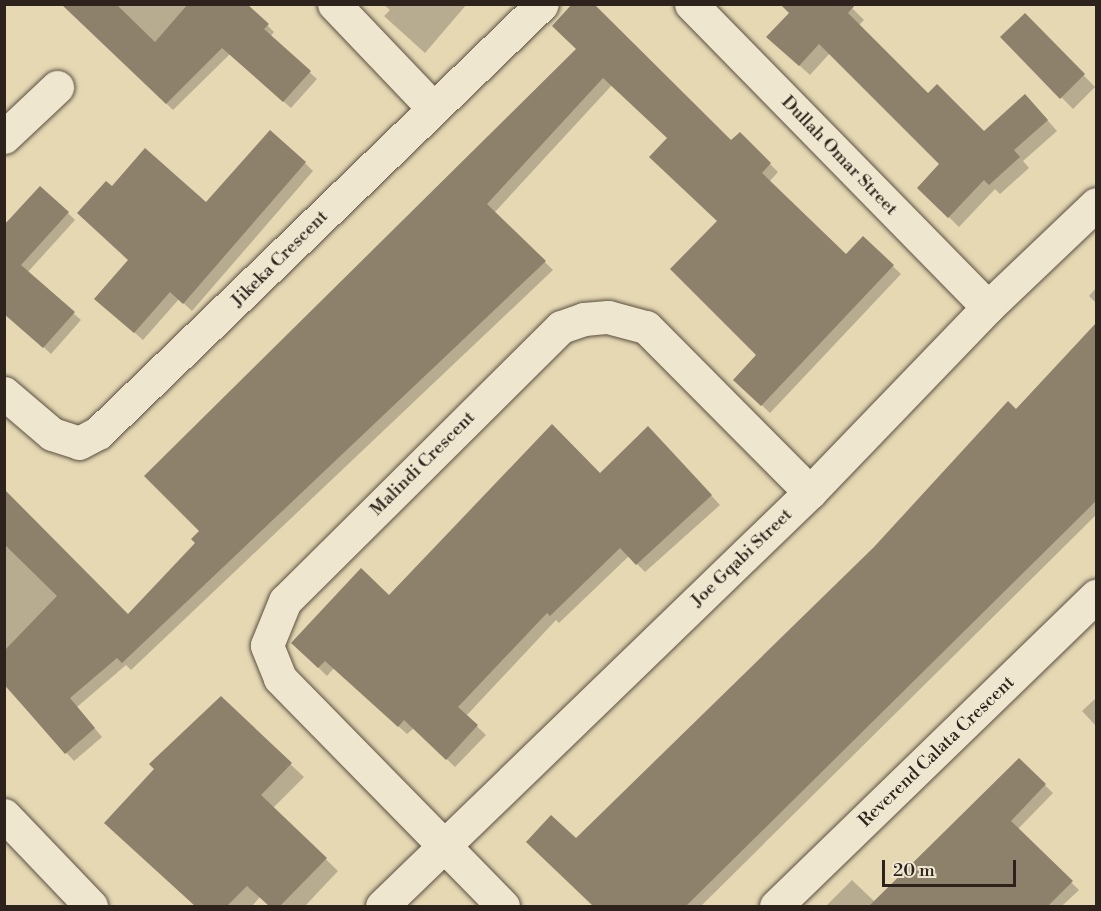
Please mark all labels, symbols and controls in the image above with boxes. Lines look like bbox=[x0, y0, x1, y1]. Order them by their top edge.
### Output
street label: Dullah Omar Street bbox=[776, 92, 902, 220]
street label: Jikeka Crescent bbox=[227, 206, 333, 312]
street label: Malindi Crescent bbox=[366, 407, 480, 521]
street label: Joe Gqabi Street bbox=[687, 504, 797, 612]
street label: Reverend Calata Crescent bbox=[855, 672, 1019, 832]
scale bar bbox=[885, 848, 1018, 886]
text: 20 m bbox=[893, 859, 935, 882]

